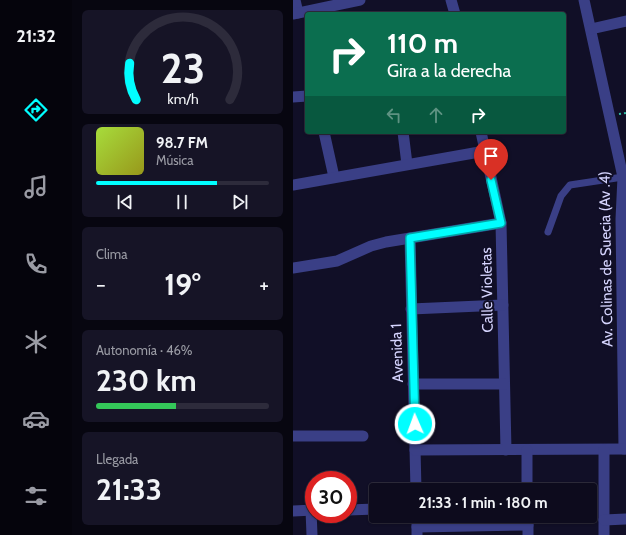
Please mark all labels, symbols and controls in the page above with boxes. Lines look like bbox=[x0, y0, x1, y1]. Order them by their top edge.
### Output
text: 21:32 bbox=[16, 25, 56, 47]
text: 110 m bbox=[387, 26, 458, 60]
icon: right bbox=[321, 28, 373, 80]
text: 23 bbox=[160, 43, 205, 93]
text: Gira a la derecha bbox=[387, 60, 511, 82]
text: km/h bbox=[167, 90, 198, 108]
icon: directions bbox=[22, 96, 50, 124]
icon: left bbox=[383, 104, 405, 126]
icon: ahead bbox=[425, 104, 447, 126]
icon: right bbox=[467, 104, 489, 126]
text: 98.7 FM bbox=[156, 134, 208, 152]
pin bbox=[474, 139, 508, 180]
icon: arrive bbox=[480, 145, 502, 167]
text: Música bbox=[156, 152, 194, 168]
street label: Av. Colinas de Suecia (Av .4) bbox=[595, 171, 617, 347]
icon: music bbox=[22, 173, 50, 201]
icon: previous bbox=[114, 191, 136, 213]
icon: pause bbox=[171, 191, 193, 213]
icon: next bbox=[229, 191, 251, 213]
text: Clima bbox=[96, 246, 127, 262]
street label: Calle Violetas bbox=[477, 247, 497, 333]
icon: phone bbox=[22, 250, 50, 278]
text: 19° bbox=[164, 266, 201, 303]
text: − bbox=[96, 271, 106, 298]
text: + bbox=[259, 271, 269, 298]
street label: Avenida 1 bbox=[387, 323, 407, 383]
icon: climate bbox=[22, 328, 50, 356]
text: Autonomía · 46% bbox=[96, 342, 193, 358]
text: 230 km bbox=[96, 362, 197, 399]
position arrow bbox=[394, 403, 436, 445]
icon: car bbox=[22, 405, 50, 433]
text: Llegada bbox=[96, 451, 138, 467]
text: 21:33 bbox=[96, 471, 162, 508]
speed limit sign: 30 bbox=[305, 471, 357, 523]
icon: filters bbox=[22, 482, 50, 510]
text: 21:33 · 1 min · 180 m bbox=[419, 494, 547, 512]

